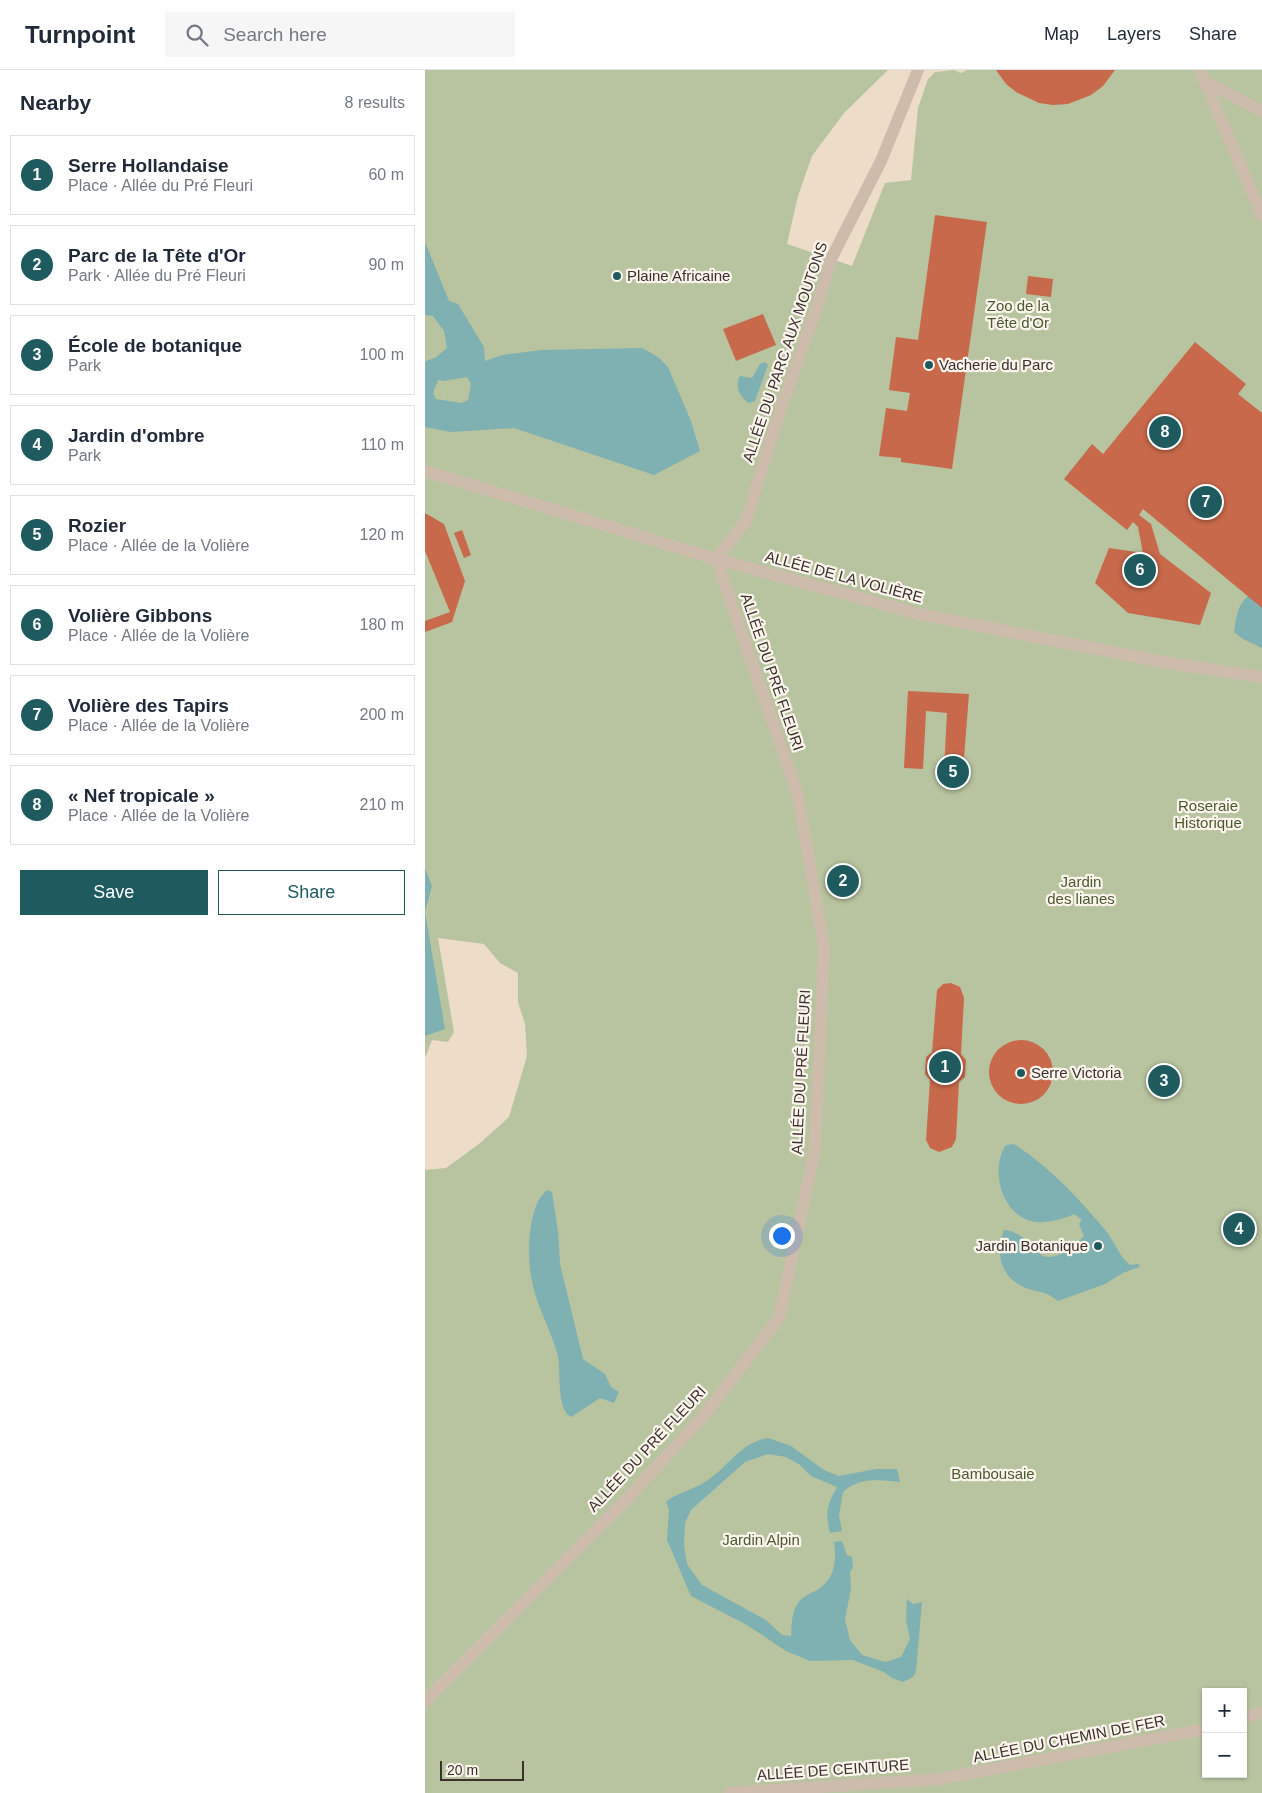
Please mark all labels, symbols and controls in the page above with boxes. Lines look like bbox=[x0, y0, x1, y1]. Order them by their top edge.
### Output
search box bbox=[165, 12, 515, 57]
text: Turnpoint bbox=[25, 21, 135, 48]
icon: search bbox=[183, 21, 211, 49]
text: Search here bbox=[223, 24, 327, 45]
text: Map bbox=[1044, 24, 1079, 44]
text: Layers bbox=[1107, 24, 1161, 44]
text: Share bbox=[1189, 24, 1237, 44]
text: Nearby bbox=[20, 91, 91, 114]
text: 8 results bbox=[345, 94, 405, 111]
text: Serre Hollandaise bbox=[68, 155, 229, 176]
text: 1 bbox=[33, 166, 41, 183]
text: 60 m bbox=[368, 166, 404, 183]
text: Place · Allée du Pré Fleuri bbox=[68, 177, 253, 194]
street label: ALLÉE DU PARC AUX MOUTONS bbox=[739, 239, 830, 464]
text: Parc de la Tête d'Or bbox=[68, 245, 246, 266]
text: 2 bbox=[33, 256, 41, 273]
text: 90 m bbox=[368, 256, 404, 273]
text: Park · Allée du Pré Fleuri bbox=[68, 267, 246, 284]
place label: Plaine Africaine bbox=[627, 267, 730, 284]
marker: Plaine Africaine bbox=[611, 270, 623, 282]
park label: Zoo de la Tête d'Or bbox=[987, 297, 1050, 331]
text: École de botanique bbox=[68, 335, 242, 356]
text: 3 bbox=[33, 346, 41, 363]
text: 100 m bbox=[360, 346, 404, 363]
place label: Vacherie du Parc bbox=[939, 356, 1053, 373]
text: Park bbox=[68, 357, 101, 374]
marker: Vacherie du Parc bbox=[923, 359, 935, 371]
pin: 8 bbox=[1149, 413, 1181, 451]
text: Jardin d'ombre bbox=[68, 425, 205, 446]
text: 4 bbox=[33, 436, 41, 453]
text: 110 m bbox=[361, 436, 404, 453]
text: Park bbox=[68, 447, 101, 464]
pin: 7 bbox=[1190, 483, 1222, 521]
text: Rozier bbox=[68, 515, 126, 536]
text: 5 bbox=[33, 526, 41, 543]
text: 120 m bbox=[360, 526, 404, 543]
text: Place · Allée de la Volière bbox=[68, 537, 249, 554]
street label: ALLÉE DE LA VOLIÈRE bbox=[763, 547, 925, 606]
pin: 6 bbox=[1124, 551, 1156, 589]
street label: ALLÉE DU PRÉ FLEURI bbox=[738, 591, 807, 753]
text: Volière Gibbons bbox=[68, 605, 212, 626]
text: 6 bbox=[33, 616, 41, 633]
text: 180 m bbox=[360, 616, 404, 633]
text: Place · Allée de la Volière bbox=[68, 627, 249, 644]
text: Volière des Tapirs bbox=[68, 695, 229, 716]
text: 7 bbox=[33, 706, 41, 723]
text: 200 m bbox=[360, 706, 404, 723]
text: Place · Allée de la Volière bbox=[68, 717, 249, 734]
pin: 5 bbox=[937, 753, 969, 791]
text: « Nef tropicale » bbox=[68, 785, 215, 806]
text: 8 bbox=[33, 796, 41, 813]
text: 210 m bbox=[360, 796, 404, 813]
park label: Roseraie Historique bbox=[1174, 797, 1242, 831]
text: Place · Allée de la Volière bbox=[68, 807, 249, 824]
pin: 2 bbox=[827, 862, 859, 900]
button: Save bbox=[20, 870, 208, 915]
button: Share bbox=[218, 870, 405, 915]
park label: Jardin des lianes bbox=[1047, 873, 1115, 907]
street label: ALLÉE DU PRÉ FLEURI bbox=[788, 989, 813, 1155]
pin: 1 bbox=[929, 1048, 961, 1086]
pin: 3 bbox=[1148, 1062, 1180, 1100]
place label: Serre Victoria bbox=[1031, 1064, 1122, 1081]
marker: Serre Victoria bbox=[1015, 1067, 1027, 1079]
pin: 4 bbox=[1223, 1210, 1255, 1248]
your location bbox=[769, 1223, 795, 1249]
place label: Jardin Botanique bbox=[975, 1237, 1088, 1254]
marker: Jardin Botanique bbox=[1092, 1240, 1104, 1252]
street label: ALLÉE DU PRÉ FLEURI bbox=[584, 1383, 709, 1515]
park label: Bambousaie bbox=[951, 1465, 1035, 1482]
park label: Jardin Alpin bbox=[722, 1531, 800, 1548]
map controls bbox=[1202, 1688, 1247, 1778]
button: + bbox=[1202, 1688, 1247, 1733]
street label: ALLÉE DU CHEMIN DE FER bbox=[972, 1712, 1166, 1765]
button: − bbox=[1202, 1733, 1247, 1778]
street label: ALLÉE DE CEINTURE bbox=[756, 1756, 910, 1783]
scale bar bbox=[440, 1758, 524, 1781]
text: 20 m bbox=[447, 1762, 478, 1778]

